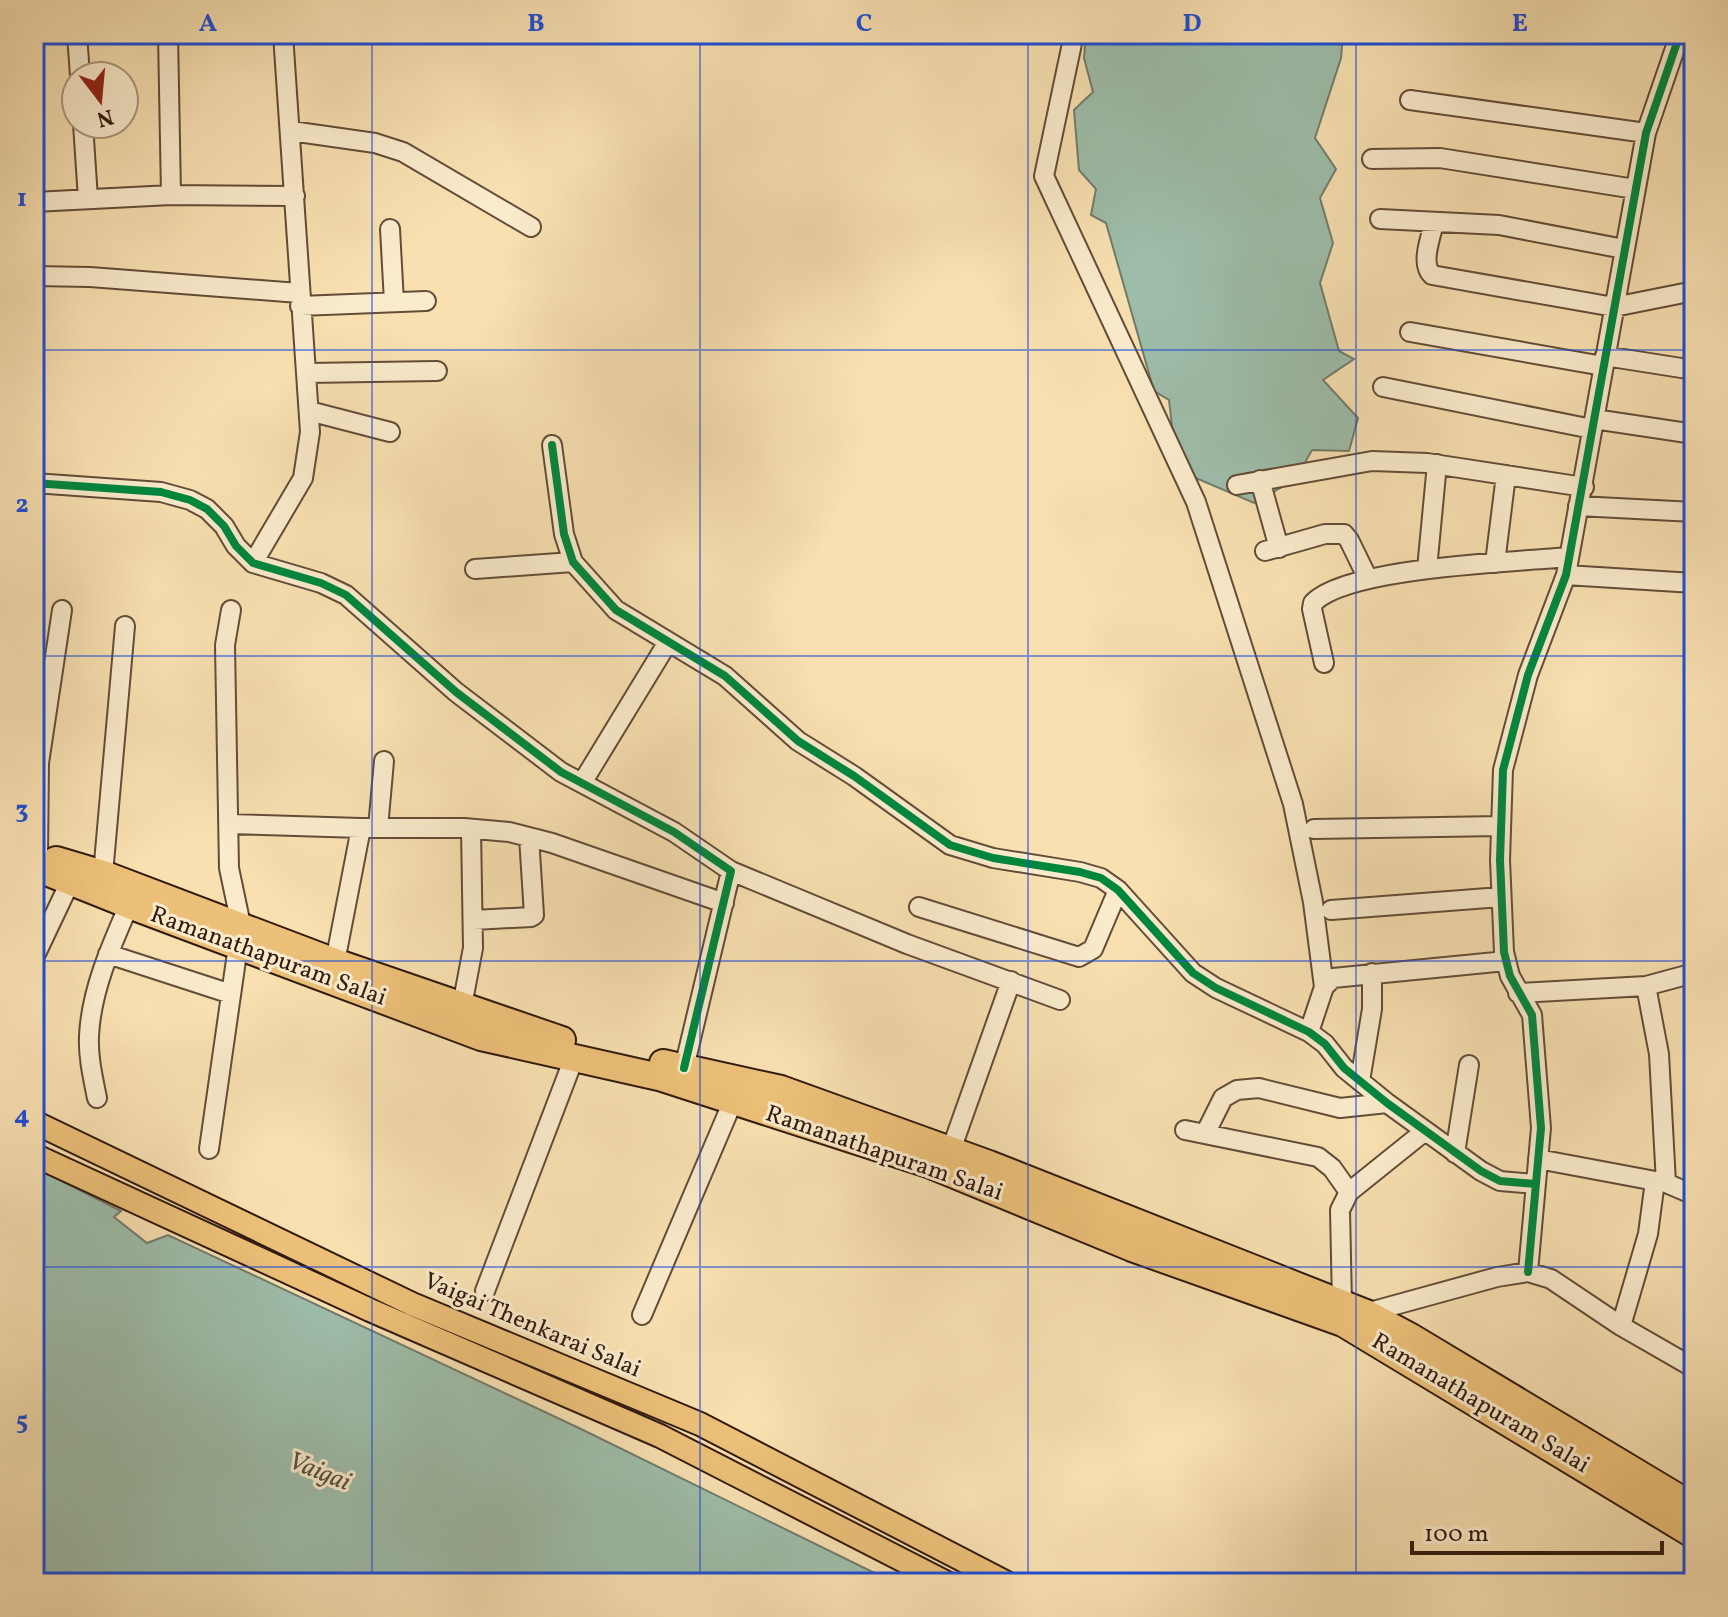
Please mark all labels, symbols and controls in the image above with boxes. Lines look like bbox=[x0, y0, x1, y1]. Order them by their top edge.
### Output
text: A bbox=[199, 6, 218, 42]
text: B bbox=[527, 6, 545, 42]
text: C bbox=[856, 6, 872, 42]
text: D bbox=[1182, 6, 1202, 42]
text: E bbox=[1512, 6, 1528, 42]
north arrow bbox=[60, 60, 140, 140]
text: N bbox=[93, 100, 117, 134]
text: 1 bbox=[17, 181, 27, 217]
text: 2 bbox=[15, 487, 29, 523]
text: 3 bbox=[15, 793, 29, 829]
street label: Ramanathapuram Salai bbox=[145, 898, 391, 1016]
street label: Ramanathapuram Salai bbox=[761, 1097, 1007, 1211]
text: 4 bbox=[14, 1098, 30, 1134]
street label: Vaigai Thenkarai Salai bbox=[418, 1265, 646, 1387]
street label: Ramanathapuram Salai bbox=[1365, 1325, 1595, 1483]
text: 5 bbox=[16, 1404, 28, 1440]
water label: Vaigai bbox=[282, 1443, 356, 1501]
scale bar bbox=[1412, 1505, 1662, 1555]
text: 100 m bbox=[1424, 1518, 1489, 1552]

